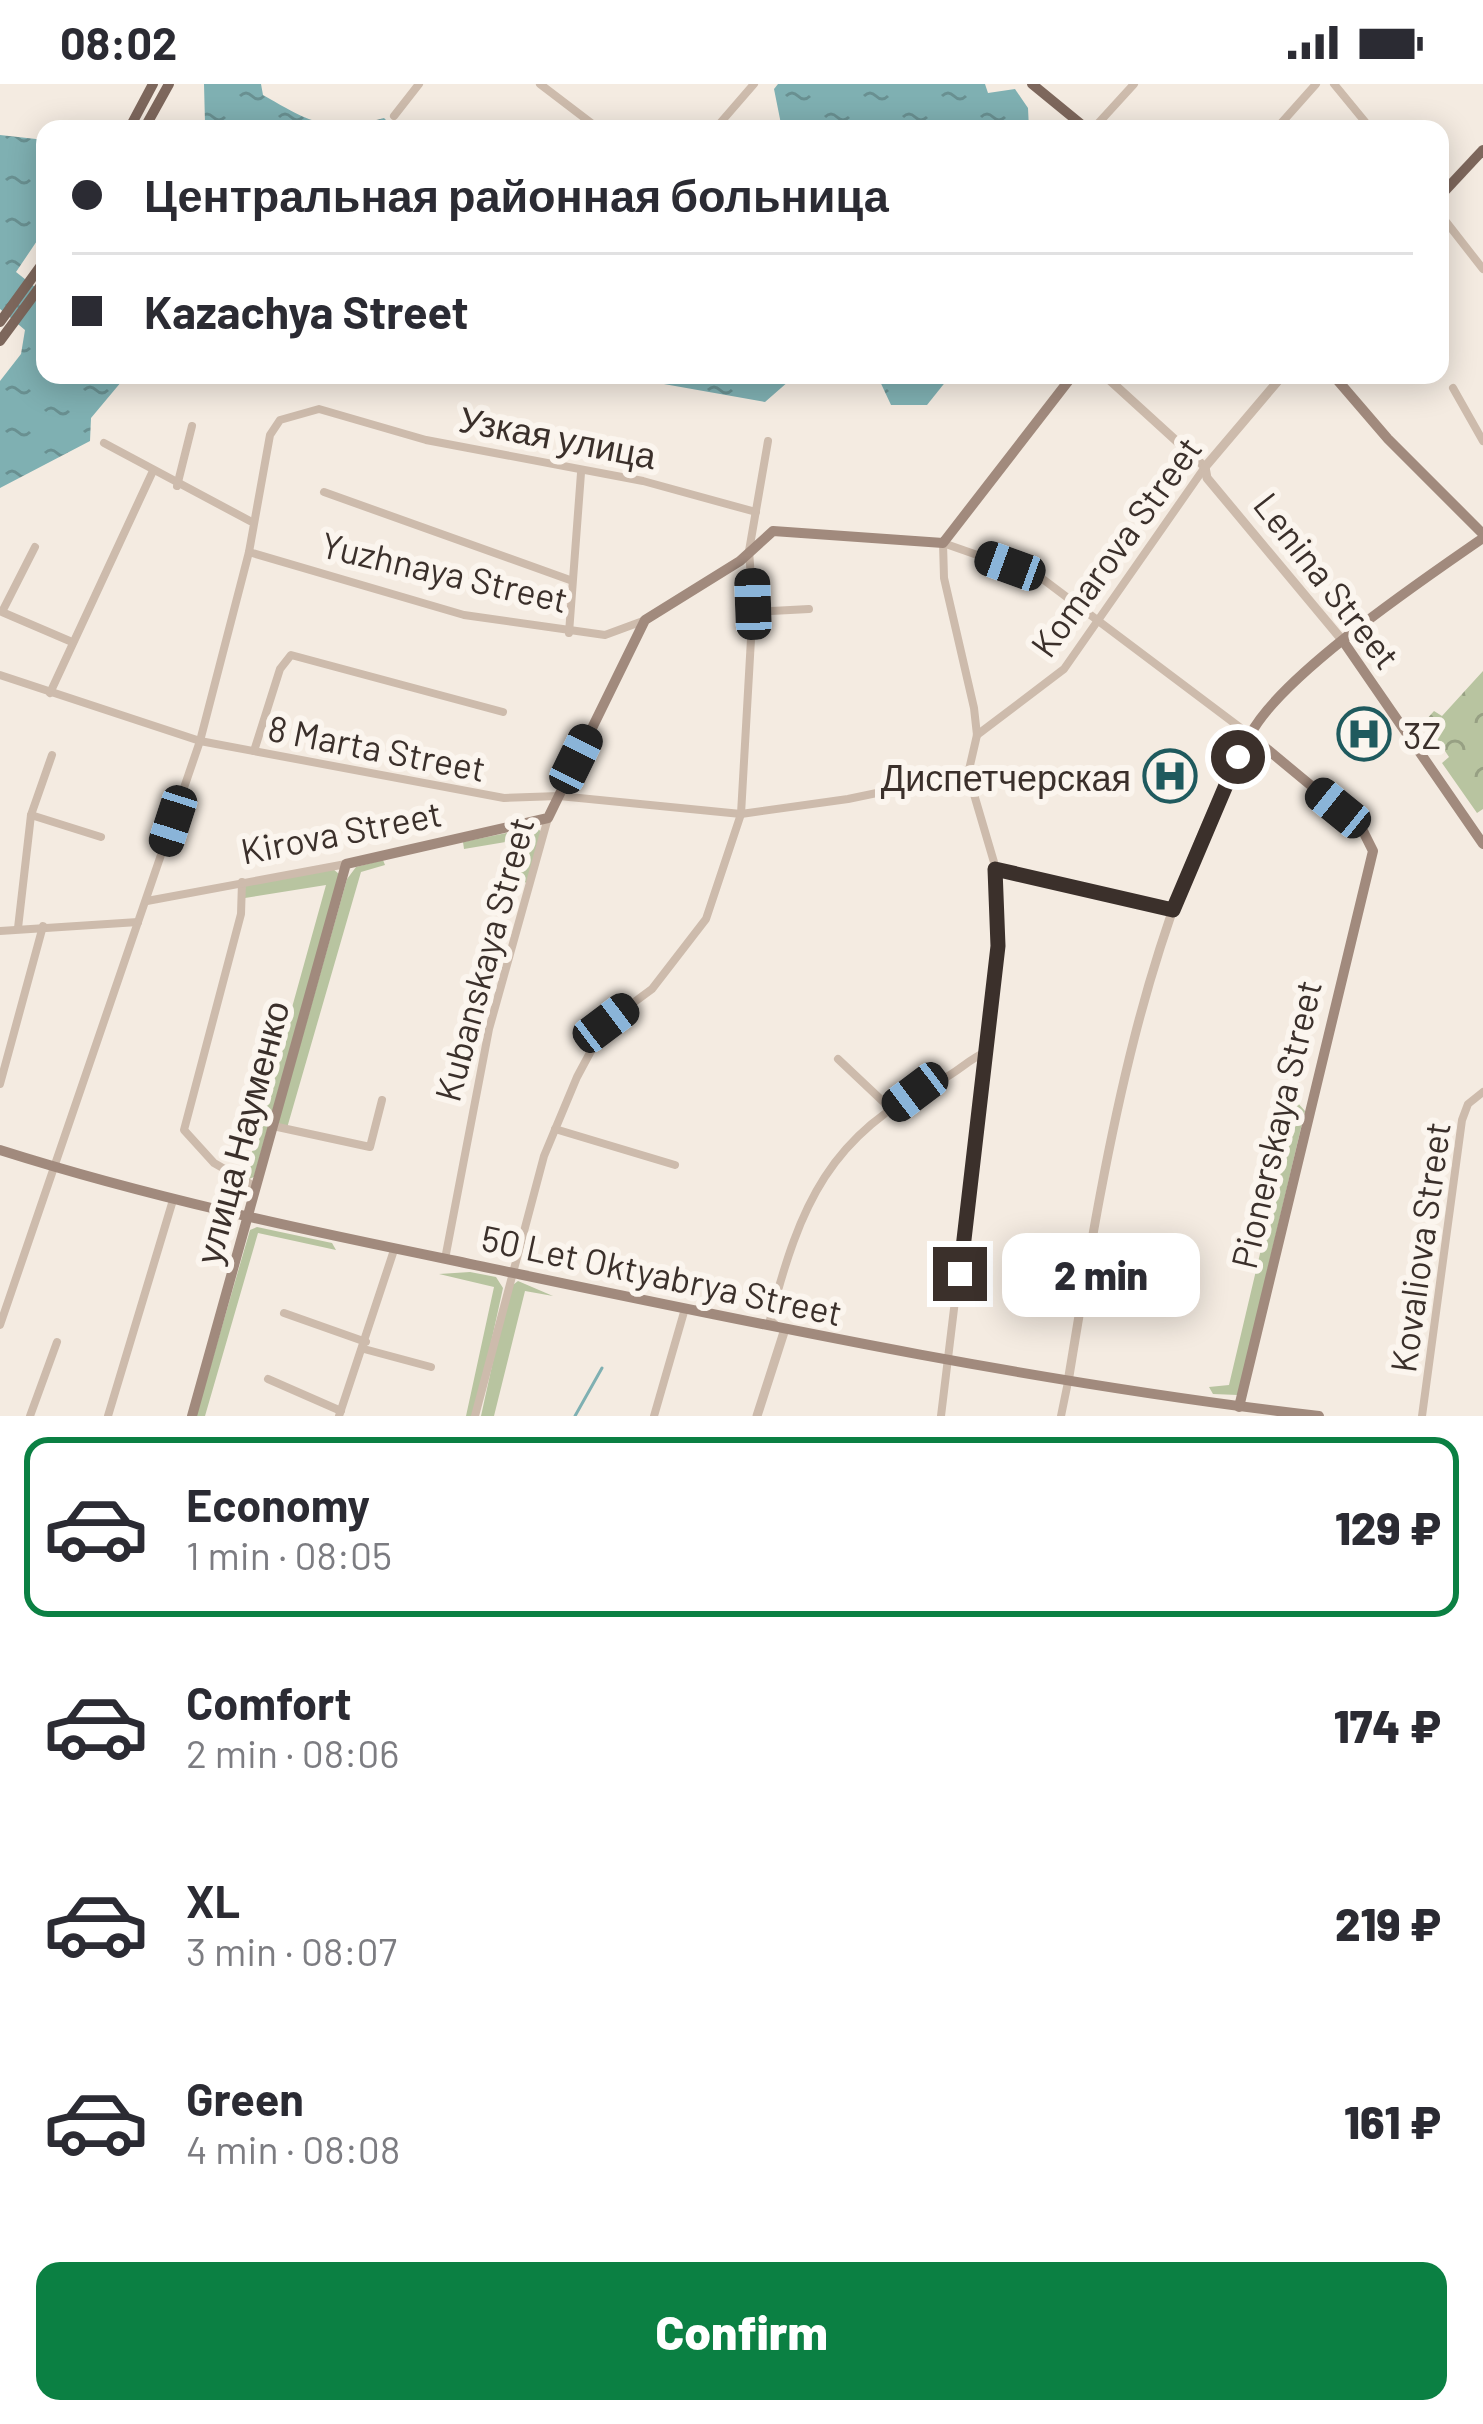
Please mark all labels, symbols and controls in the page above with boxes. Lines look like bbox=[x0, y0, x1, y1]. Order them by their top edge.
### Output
text: 08:02 bbox=[60, 15, 177, 69]
text: Центральная районная больница bbox=[144, 167, 889, 221]
text: Kazachya Street bbox=[144, 284, 469, 338]
street label: Узкая улица bbox=[456, 396, 661, 477]
street label: Komarova Street bbox=[1021, 428, 1209, 664]
street label: Lenina Street bbox=[1246, 483, 1410, 677]
street label: Yuzhnaya Street bbox=[318, 522, 572, 620]
car bbox=[970, 537, 1050, 595]
car bbox=[734, 567, 772, 641]
street label: 8 Marta Street bbox=[265, 705, 489, 789]
hospital icon: 3Z bbox=[1336, 706, 1392, 762]
place label: 3Z bbox=[1403, 713, 1441, 756]
car bbox=[544, 719, 608, 799]
route start bbox=[1211, 730, 1265, 784]
hospital icon: Диспетчерская bbox=[1142, 748, 1198, 804]
place label: Диспетчерская bbox=[881, 755, 1131, 799]
car bbox=[1299, 771, 1377, 845]
car bbox=[145, 781, 201, 861]
street label: Kirova Street bbox=[237, 790, 445, 872]
street label: Kubanskaya Street bbox=[424, 812, 542, 1106]
street label: Pionerskaya Street bbox=[1221, 976, 1329, 1272]
car bbox=[566, 987, 646, 1059]
street label: улица Науменко bbox=[185, 996, 298, 1268]
car bbox=[875, 1056, 955, 1128]
street label: Kovaliova Street bbox=[1380, 1119, 1458, 1375]
street label: 50 Let Oktyabrya Street bbox=[478, 1215, 846, 1333]
callout: 2 min bbox=[1002, 1232, 1200, 1316]
route end bbox=[933, 1247, 987, 1301]
text: 2 min bbox=[1054, 1251, 1148, 1298]
icon: car bbox=[42, 1473, 150, 1581]
text: Economy bbox=[186, 1477, 370, 1531]
text: 129 ₽ bbox=[1335, 1500, 1441, 1554]
text: 1 min · 08:05 bbox=[186, 1531, 392, 1578]
icon: car bbox=[42, 1671, 150, 1779]
text: Comfort bbox=[186, 1675, 352, 1729]
text: 174 ₽ bbox=[1334, 1698, 1441, 1752]
text: 2 min · 08:06 bbox=[186, 1729, 399, 1776]
icon: car bbox=[42, 1869, 150, 1977]
text: XL bbox=[186, 1873, 240, 1927]
text: 219 ₽ bbox=[1335, 1896, 1441, 1950]
text: 3 min · 08:07 bbox=[186, 1927, 397, 1974]
icon: car bbox=[42, 2067, 150, 2175]
text: Green bbox=[186, 2071, 304, 2125]
text: 161 ₽ bbox=[1344, 2094, 1441, 2148]
text: 4 min · 08:08 bbox=[186, 2125, 400, 2172]
button: Confirm bbox=[36, 2262, 1447, 2400]

